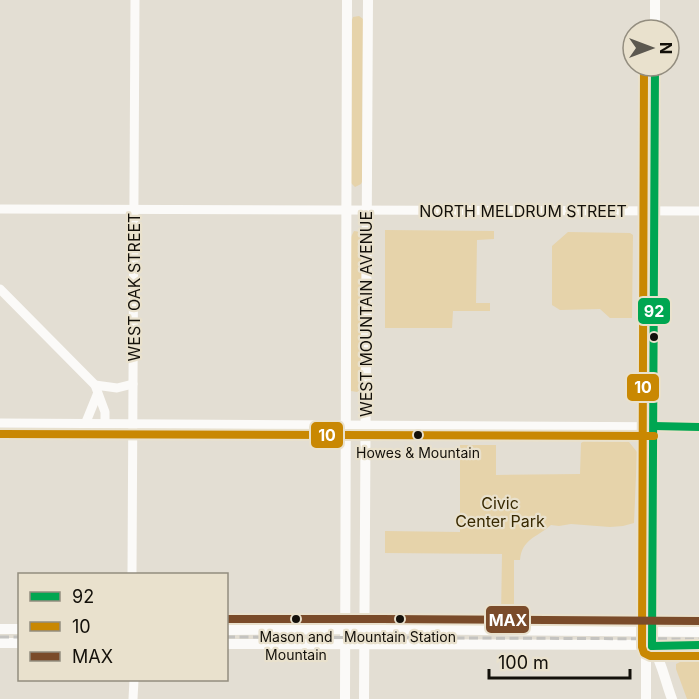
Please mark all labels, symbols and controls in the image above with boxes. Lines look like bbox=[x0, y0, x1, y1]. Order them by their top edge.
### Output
north arrow bbox=[621, 18, 681, 78]
text: N bbox=[656, 42, 676, 54]
street label: NORTH MELDRUM STREET bbox=[419, 201, 627, 221]
street label: WEST MOUNTAIN AVENUE bbox=[356, 211, 376, 417]
street label: WEST OAK STREET bbox=[124, 213, 144, 361]
line badge: 92 bbox=[637, 297, 671, 325]
text: 92 bbox=[644, 301, 664, 321]
unlabelled marker bbox=[648, 331, 660, 343]
line badge: 10 bbox=[626, 373, 660, 402]
text: 10 bbox=[634, 377, 652, 397]
line badge: 10 bbox=[310, 421, 344, 449]
text: 10 bbox=[318, 425, 336, 445]
marker: Howes & Mountain bbox=[412, 429, 424, 441]
place label: Howes & Mountain bbox=[356, 444, 480, 461]
park label: Civic Center Park bbox=[455, 493, 545, 531]
legend bbox=[18, 573, 228, 681]
text: 92 bbox=[72, 586, 94, 607]
line badge: MAX bbox=[485, 605, 530, 634]
text: MAX bbox=[489, 610, 528, 630]
marker: Mason and Mountain bbox=[290, 613, 302, 625]
marker: Mountain Station bbox=[394, 613, 406, 625]
text: 10 bbox=[72, 616, 91, 637]
place label: Mason and Mountain bbox=[259, 628, 333, 663]
place label: Mountain Station bbox=[344, 628, 456, 645]
scale bar bbox=[489, 642, 630, 680]
text: MAX bbox=[72, 646, 113, 667]
text: 100 m bbox=[498, 652, 549, 673]

